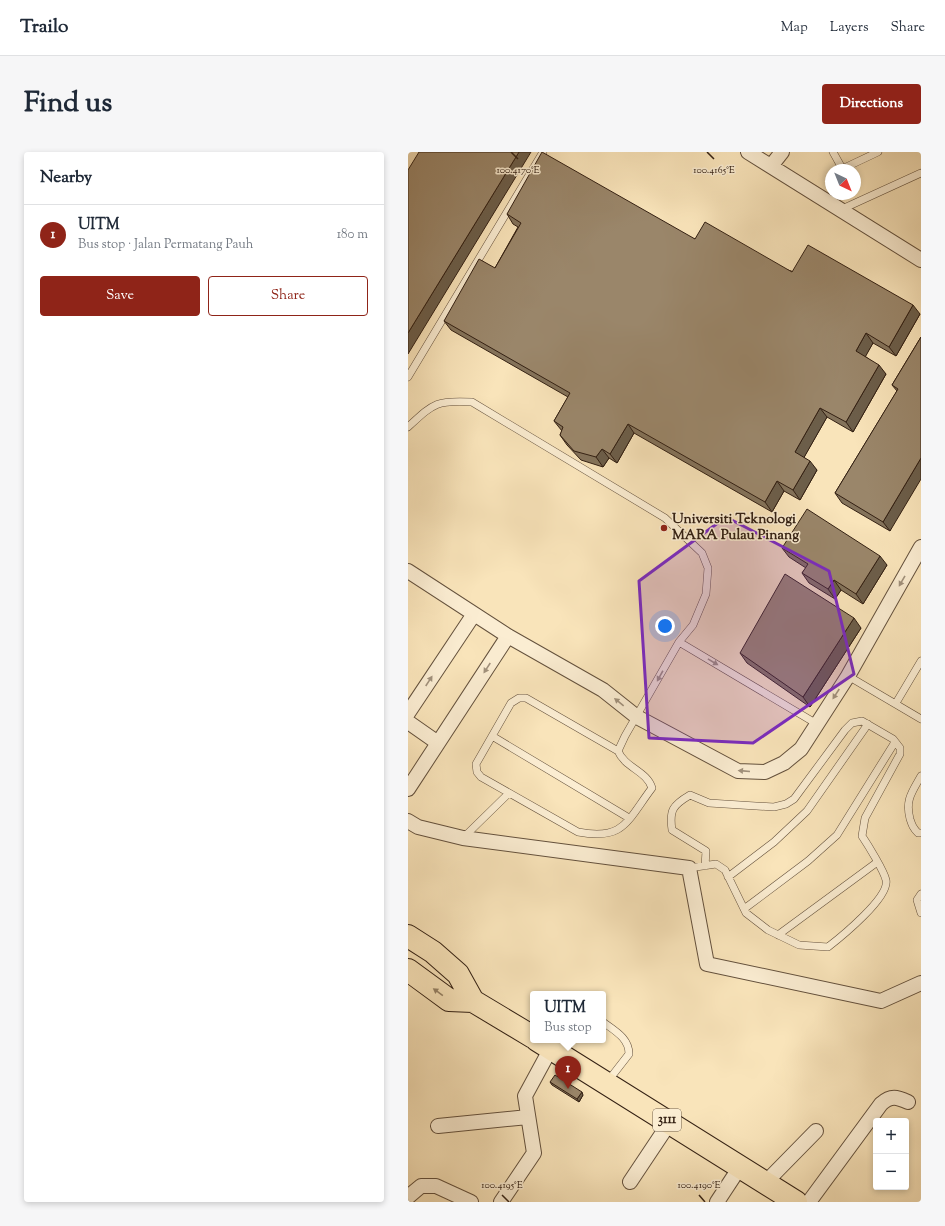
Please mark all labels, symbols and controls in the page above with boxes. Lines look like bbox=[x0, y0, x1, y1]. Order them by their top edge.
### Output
text: Trailo bbox=[20, 14, 68, 41]
text: Map bbox=[781, 18, 808, 38]
text: Layers bbox=[830, 18, 868, 38]
text: Share bbox=[890, 18, 925, 38]
text: Find us bbox=[24, 84, 112, 124]
button: Directions bbox=[822, 84, 921, 124]
text: 100.4170°E bbox=[496, 163, 540, 178]
text: 100.4165°E bbox=[693, 163, 735, 178]
north arrow bbox=[825, 164, 861, 200]
text: Nearby bbox=[40, 166, 92, 190]
text: UITM bbox=[78, 215, 119, 236]
text: 1 bbox=[51, 226, 55, 244]
text: 180 m bbox=[337, 226, 368, 244]
text: Bus stop · Jalan Permatang Pauh bbox=[78, 236, 253, 254]
button: Save bbox=[40, 276, 200, 316]
button: Share bbox=[208, 276, 368, 316]
place label: Universiti Teknologi MARA Pulau Pinang bbox=[672, 510, 799, 546]
marker: Universiti Teknologi MARA Pulau Pinang bbox=[659, 523, 669, 533]
one-way arrow bbox=[898, 575, 905, 587]
your location bbox=[655, 616, 675, 636]
one-way arrow bbox=[707, 658, 719, 665]
one-way arrow bbox=[483, 663, 491, 674]
one-way arrow bbox=[657, 670, 664, 682]
one-way arrow bbox=[426, 675, 433, 687]
one-way arrow bbox=[833, 688, 840, 700]
one-way arrow bbox=[613, 697, 624, 706]
one-way arrow bbox=[738, 767, 750, 774]
one-way arrow bbox=[433, 988, 444, 996]
popup bbox=[530, 991, 606, 1043]
text: UITM bbox=[544, 998, 586, 1019]
text: Bus stop bbox=[544, 1019, 592, 1037]
pin: 1 bbox=[555, 1056, 581, 1089]
road number: 3111 bbox=[653, 1109, 681, 1131]
map controls bbox=[873, 1118, 909, 1190]
button: + bbox=[873, 1118, 909, 1154]
button: − bbox=[873, 1154, 909, 1190]
text: 100.4195°E bbox=[481, 1178, 523, 1193]
text: 100.4190°E bbox=[677, 1178, 721, 1193]

